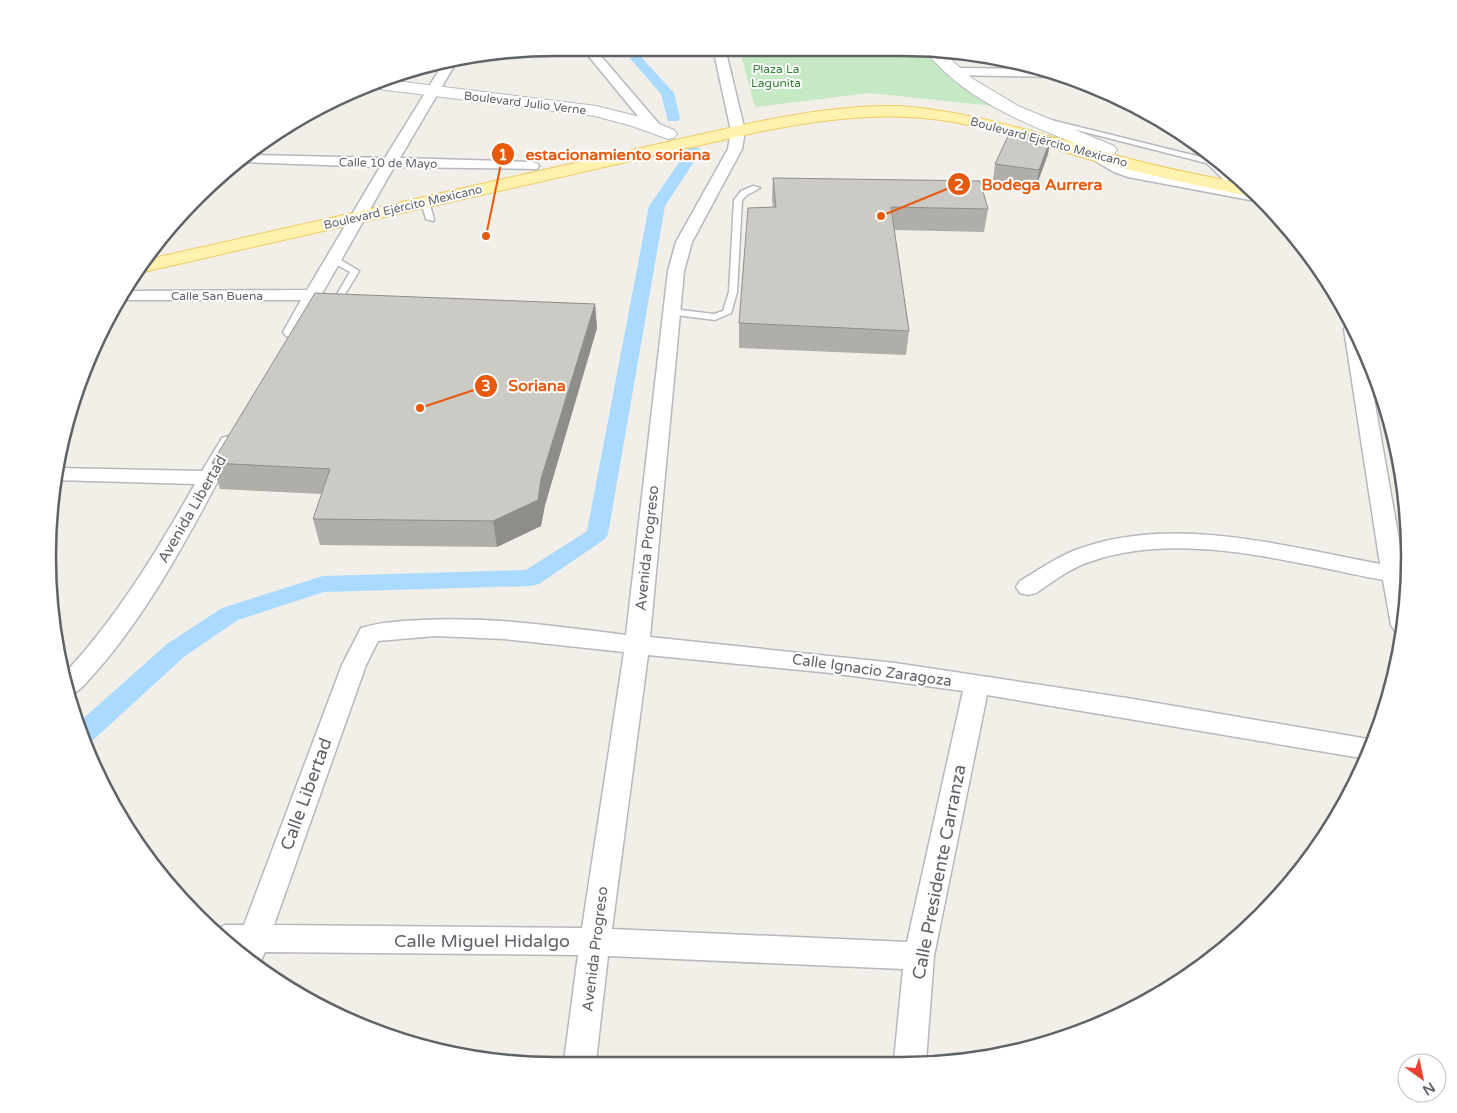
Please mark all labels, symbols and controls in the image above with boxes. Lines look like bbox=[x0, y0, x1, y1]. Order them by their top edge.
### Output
park label: Plaza La Lagunita bbox=[751, 62, 801, 90]
street label: Boulevard Julio Verne bbox=[463, 89, 587, 117]
street label: Boulevard Ejército Mexicano bbox=[969, 114, 1129, 170]
callout: estacionamiento soriana bbox=[490, 139, 720, 170]
text: estacionamiento soriana bbox=[525, 145, 711, 165]
text: 1 bbox=[498, 146, 508, 164]
street label: Calle 10 de Mayo bbox=[339, 155, 437, 171]
callout: Bodega Aurrera bbox=[946, 169, 1112, 200]
text: Bodega Aurrera bbox=[982, 175, 1102, 195]
text: 2 bbox=[954, 176, 964, 194]
street label: Boulevard Ejército Mexicano bbox=[322, 182, 484, 232]
street label: Calle San Buena bbox=[171, 289, 263, 303]
callout: Soriana bbox=[473, 370, 576, 401]
text: Soriana bbox=[508, 376, 566, 396]
text: 3 bbox=[481, 377, 491, 395]
street label: Avenida Libertad bbox=[154, 452, 230, 566]
street label: Avenida Progreso bbox=[631, 484, 663, 612]
street label: Calle Ignacio Zaragoza bbox=[791, 650, 953, 690]
street label: Calle Libertad bbox=[275, 735, 337, 853]
street label: Calle Presidente Carranza bbox=[907, 762, 971, 982]
street label: Avenida Progreso bbox=[578, 885, 612, 1013]
street label: Calle Miguel Hidalgo bbox=[394, 930, 570, 952]
north arrow bbox=[1397, 1053, 1447, 1103]
text: N bbox=[1419, 1078, 1438, 1099]

